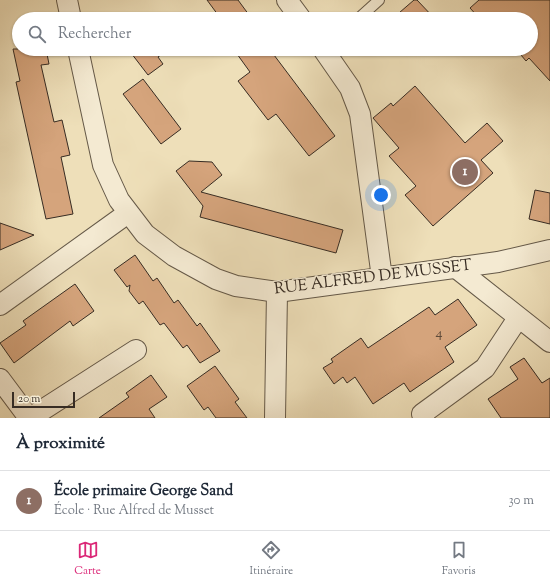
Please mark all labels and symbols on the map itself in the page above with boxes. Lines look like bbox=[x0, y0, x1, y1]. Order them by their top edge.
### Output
pin: 1 bbox=[452, 157, 478, 187]
your location bbox=[371, 185, 391, 205]
street label: RUE ALFRED DE MUSSET bbox=[273, 254, 473, 302]
house number: 4 bbox=[435, 324, 443, 344]
scale bar bbox=[12, 390, 75, 409]

